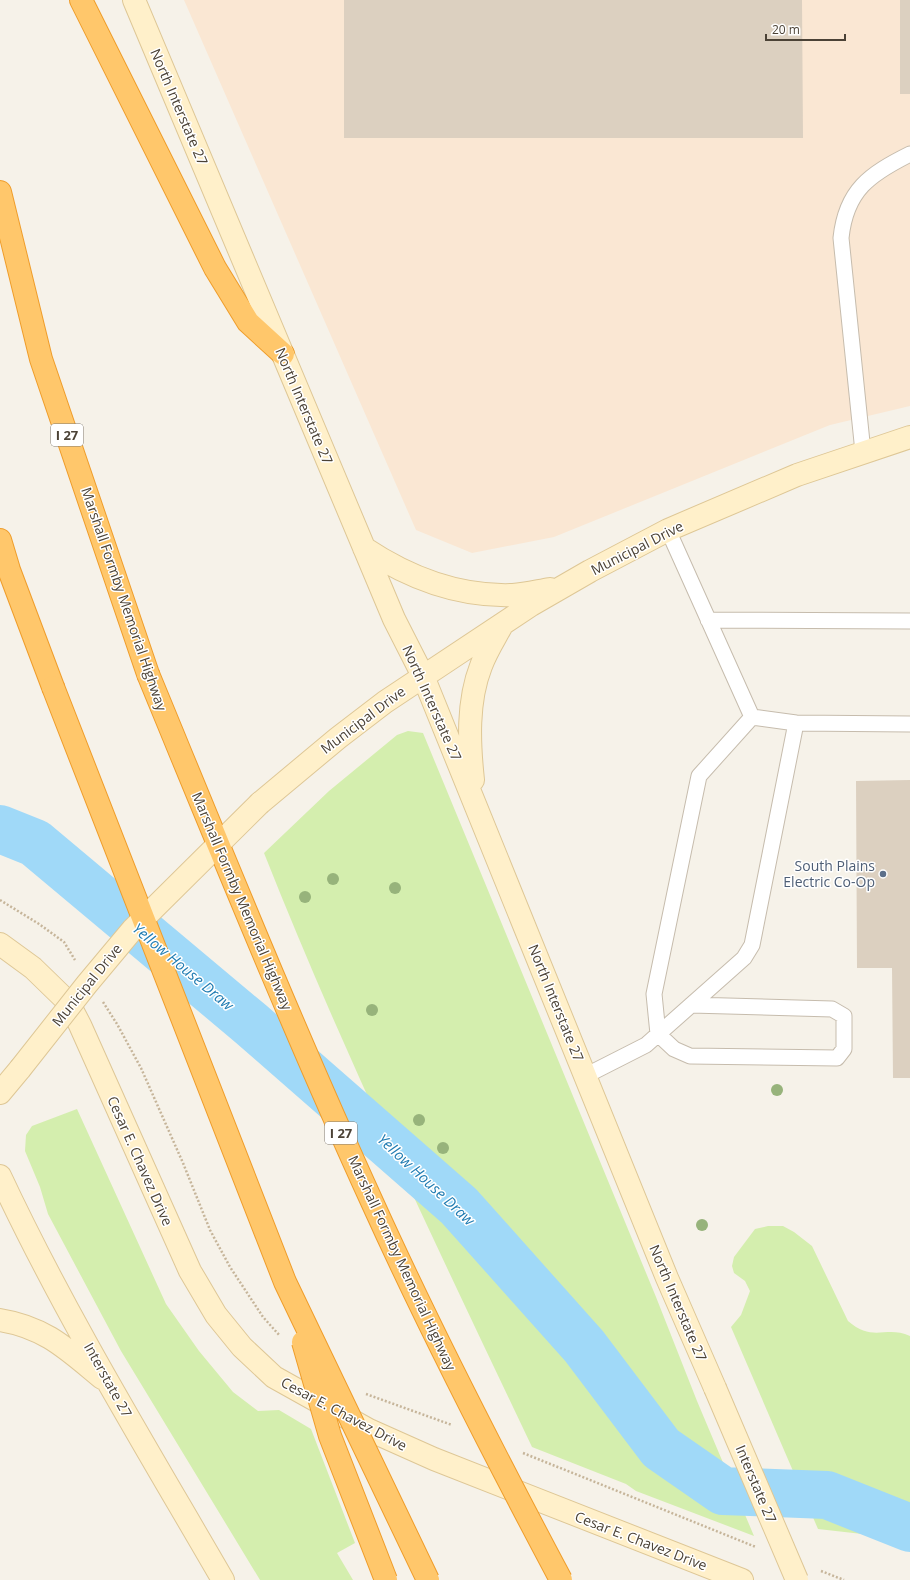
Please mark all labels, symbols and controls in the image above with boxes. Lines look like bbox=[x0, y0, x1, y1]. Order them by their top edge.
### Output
scale bar bbox=[766, 16, 845, 42]
text: 20 m bbox=[772, 21, 800, 38]
street label: North Interstate 27 bbox=[146, 46, 213, 168]
street label: North Interstate 27 bbox=[271, 345, 338, 467]
road number: I 27 bbox=[51, 424, 83, 446]
street label: Marshall Formby Memorial Highway bbox=[77, 485, 172, 714]
street label: Municipal Drive bbox=[587, 516, 686, 579]
street label: North Interstate 27 bbox=[398, 642, 467, 764]
street label: Municipal Drive bbox=[317, 681, 409, 758]
street label: Marshall Formby Memorial Highway bbox=[188, 789, 298, 1014]
place label: South Plains Electric Co-Op bbox=[783, 856, 875, 891]
marker: South Plains Electric Co-Op bbox=[878, 869, 888, 879]
water label: Yellow House Draw bbox=[129, 918, 239, 1015]
street label: Municipal Drive bbox=[47, 939, 126, 1030]
street label: North Interstate 27 bbox=[524, 941, 589, 1064]
street label: Cesar E. Chavez Drive bbox=[103, 1093, 178, 1229]
road number: I 27 bbox=[325, 1122, 357, 1144]
water label: Yellow House Draw bbox=[374, 1129, 480, 1230]
street label: Marshall Formby Memorial Highway bbox=[344, 1152, 461, 1374]
street label: North Interstate 27 bbox=[645, 1242, 712, 1364]
street label: Interstate 27 bbox=[80, 1339, 137, 1421]
street label: Cesar E. Chavez Drive bbox=[278, 1372, 411, 1455]
street label: Interstate 27 bbox=[731, 1442, 781, 1526]
street label: Cesar E. Chavez Drive bbox=[572, 1507, 710, 1575]

